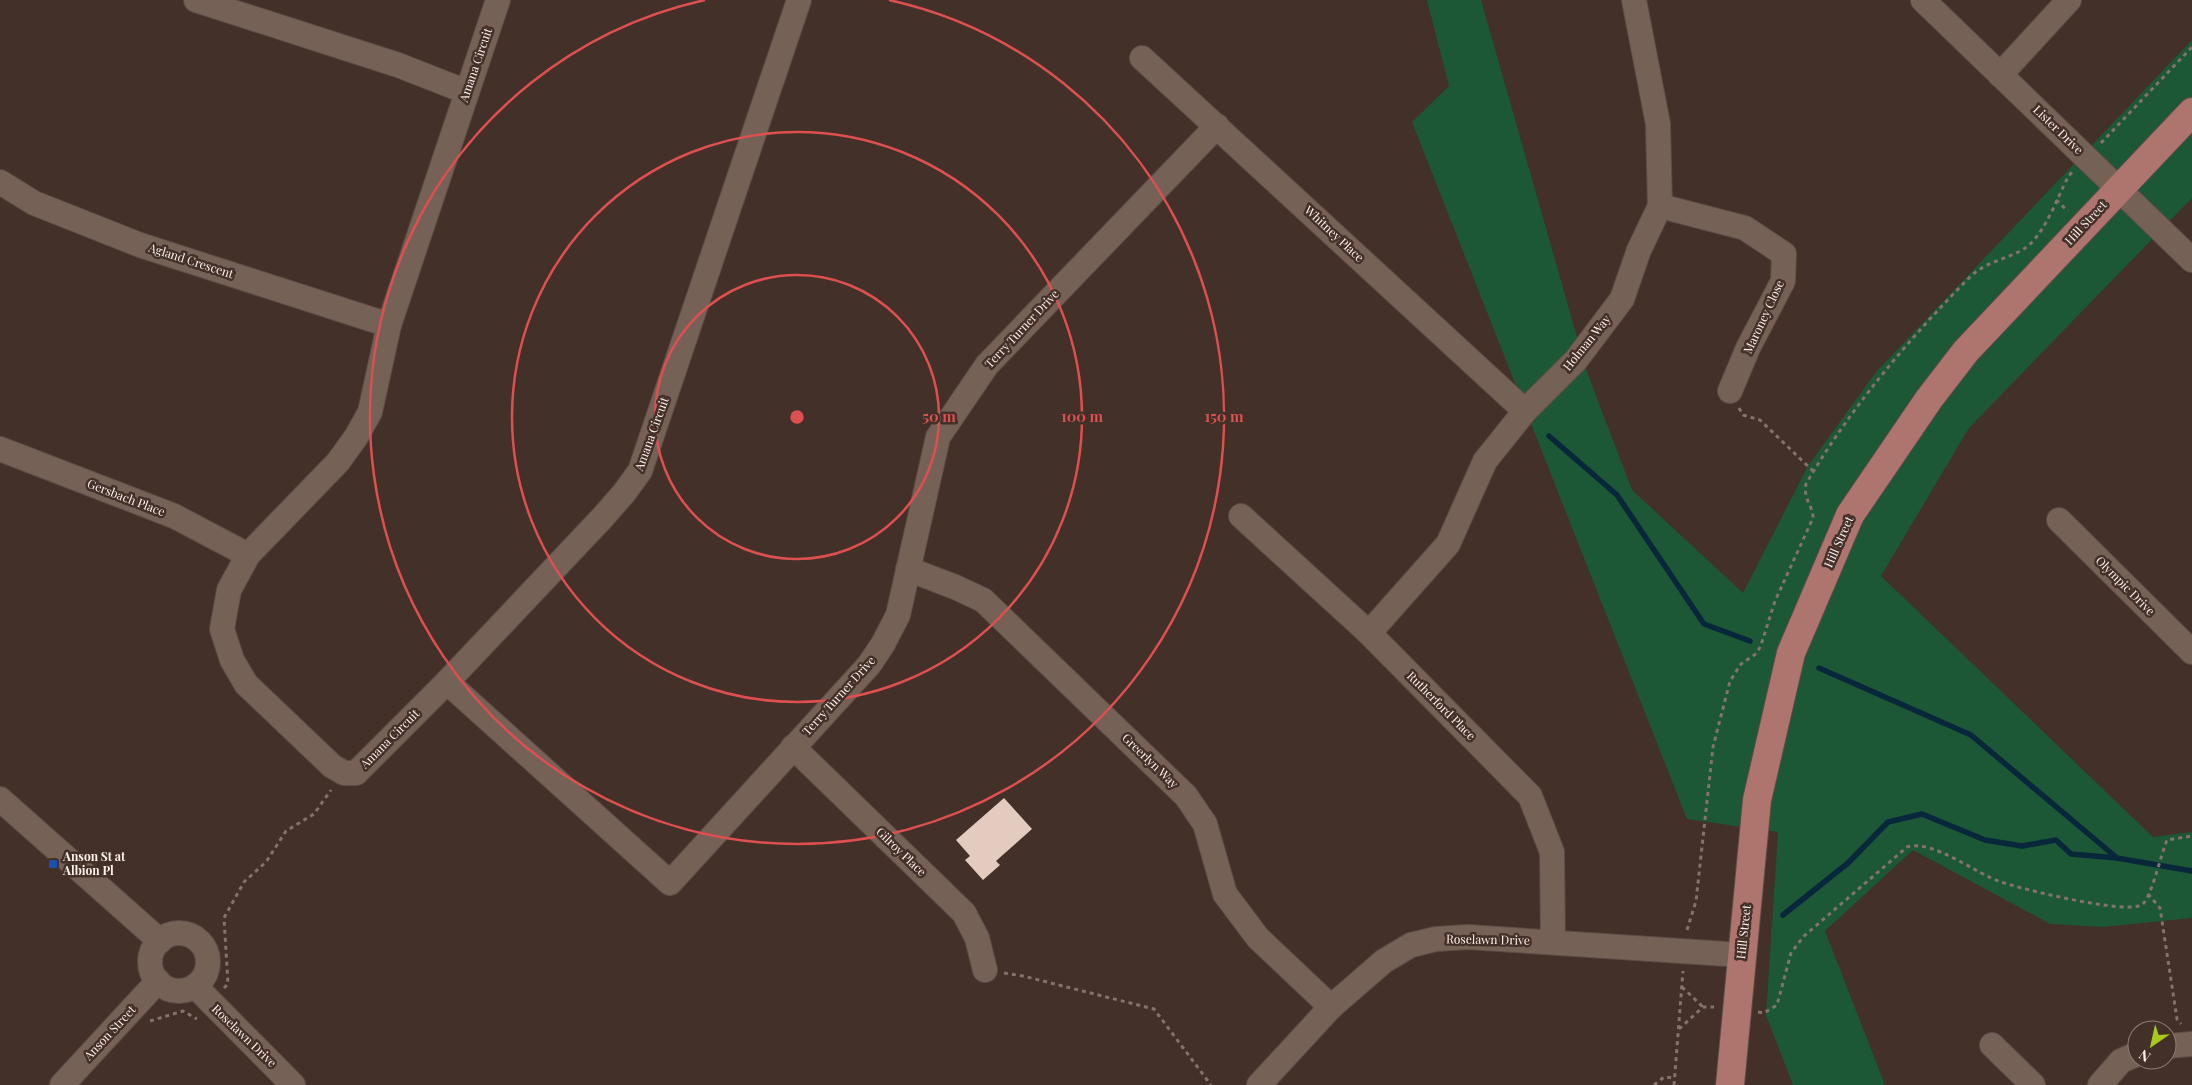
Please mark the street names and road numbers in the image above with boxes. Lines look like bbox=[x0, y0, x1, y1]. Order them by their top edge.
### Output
street label: Amana Circuit bbox=[455, 25, 495, 105]
street label: Lister Drive bbox=[2030, 101, 2087, 157]
street label: Hill Street bbox=[2061, 196, 2110, 248]
street label: Whitney Place bbox=[1301, 201, 1368, 265]
street label: Agland Crescent bbox=[146, 238, 237, 282]
street label: Maroney Close bbox=[1739, 277, 1787, 356]
street label: Terry Turner Drive bbox=[981, 286, 1062, 371]
street label: Holman Way bbox=[1559, 311, 1614, 374]
street label: Amana Circuit bbox=[630, 394, 672, 474]
street label: Gersbach Place bbox=[85, 475, 168, 519]
street label: Hill Street bbox=[1820, 513, 1857, 570]
street label: Olympic Drive bbox=[2093, 552, 2159, 618]
street label: Terry Turner Drive bbox=[798, 652, 878, 738]
street label: Rutherford Place bbox=[1404, 667, 1480, 743]
street label: Amana Circuit bbox=[355, 705, 423, 772]
street label: Greerlyn Way bbox=[1119, 729, 1182, 791]
street label: Gilroy Place bbox=[873, 823, 930, 879]
street label: Hill Street bbox=[1732, 903, 1754, 960]
street label: Roselawn Drive bbox=[1446, 930, 1530, 948]
street label: Roselawn Drive bbox=[209, 1000, 280, 1070]
street label: Anson Street bbox=[79, 1001, 139, 1064]

